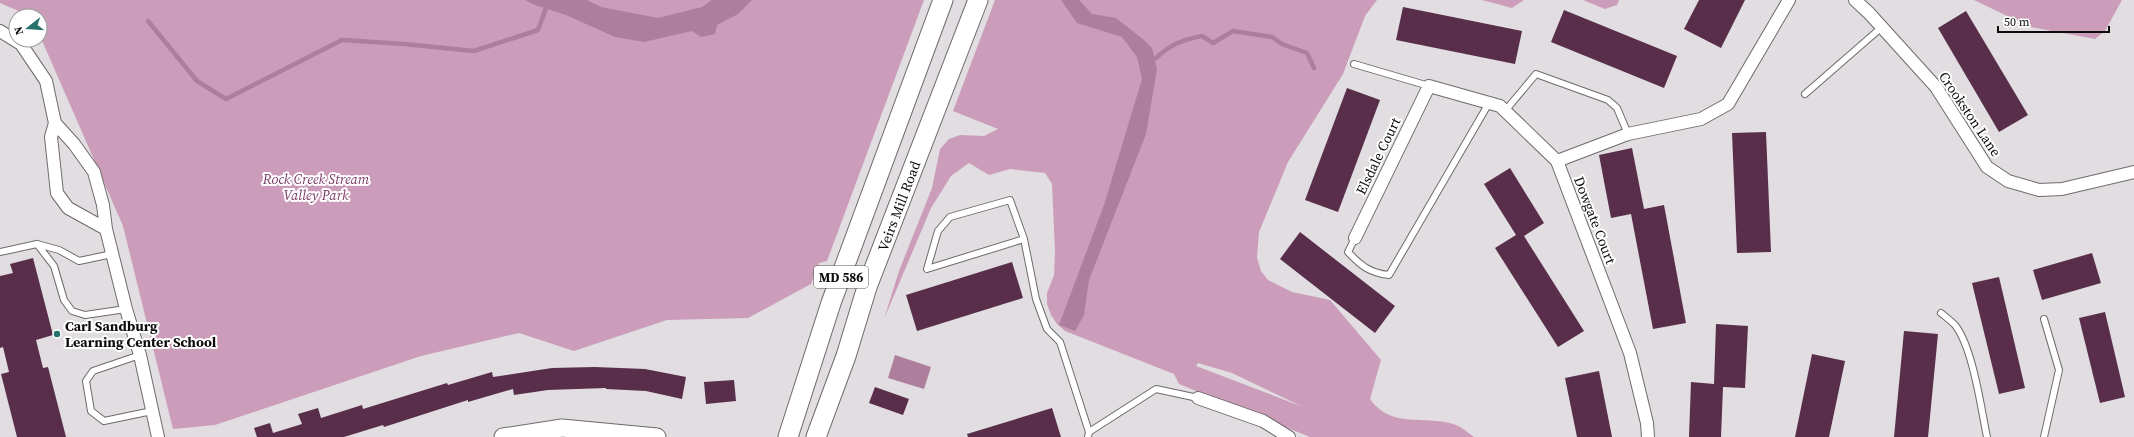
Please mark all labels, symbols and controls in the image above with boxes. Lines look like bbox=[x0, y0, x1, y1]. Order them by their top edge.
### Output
north arrow bbox=[8, 8, 48, 48]
scale bar bbox=[1998, 8, 2109, 34]
text: 50 m bbox=[2004, 14, 2030, 30]
text: N bbox=[11, 25, 27, 37]
street label: Crookston Lane bbox=[1934, 68, 2006, 160]
street label: Elsdale Court bbox=[1351, 114, 1405, 198]
street label: Veirs Mill Road bbox=[873, 158, 925, 254]
park label: Rock Creek Stream Valley Park bbox=[262, 169, 370, 205]
street label: Dowgate Court bbox=[1569, 173, 1621, 267]
road number: MD 586 bbox=[814, 266, 868, 288]
place label: Carl Sandburg Learning Center School bbox=[65, 316, 217, 352]
marker: Carl Sandburg Learning Center School bbox=[52, 329, 62, 339]

